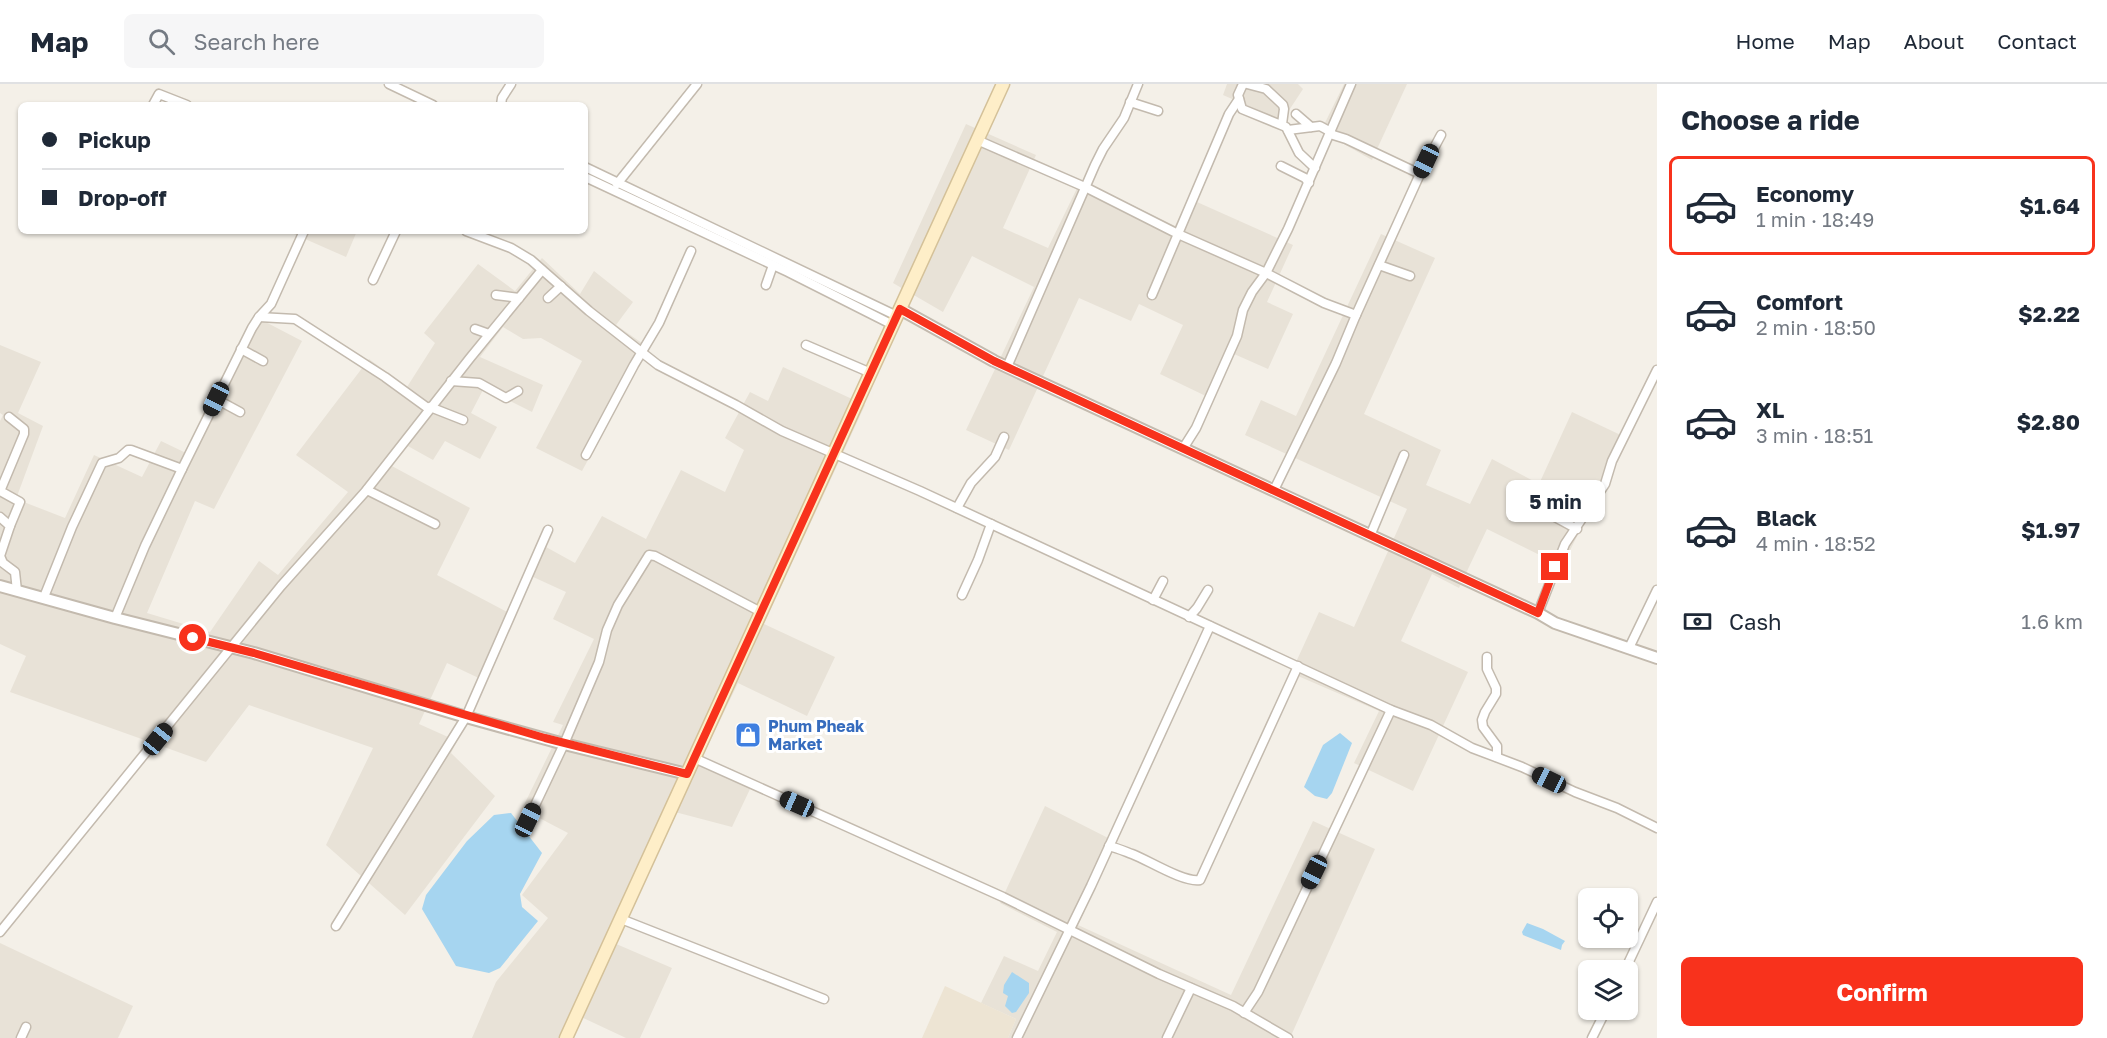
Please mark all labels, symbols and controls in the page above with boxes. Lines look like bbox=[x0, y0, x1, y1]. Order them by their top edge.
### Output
search box bbox=[124, 14, 544, 68]
text: Map bbox=[30, 25, 88, 58]
icon: search bbox=[145, 25, 178, 58]
text: Search here bbox=[193, 28, 319, 55]
text: Home bbox=[1735, 28, 1795, 54]
text: Map bbox=[1828, 28, 1871, 54]
text: About bbox=[1904, 28, 1964, 54]
text: Contact bbox=[1997, 28, 2077, 54]
text: Choose a ride bbox=[1681, 104, 1860, 136]
text: Pickup bbox=[78, 126, 151, 153]
car bbox=[1410, 141, 1442, 181]
icon: car bbox=[1684, 179, 1738, 233]
text: Economy bbox=[1756, 180, 1854, 207]
text: Drop-off bbox=[78, 184, 167, 211]
text: $1.64 bbox=[2019, 192, 2080, 219]
text: 1 min · 18:49 bbox=[1756, 207, 1874, 231]
icon: car bbox=[1684, 287, 1738, 341]
text: Comfort bbox=[1756, 288, 1843, 315]
text: $2.22 bbox=[2018, 300, 2080, 327]
text: 2 min · 18:50 bbox=[1756, 315, 1876, 339]
car bbox=[200, 379, 232, 419]
icon: car bbox=[1684, 395, 1738, 449]
text: XL bbox=[1756, 396, 1784, 423]
text: $2.80 bbox=[2016, 408, 2080, 435]
text: 3 min · 18:51 bbox=[1756, 423, 1873, 447]
callout: 5 min bbox=[1506, 480, 1604, 522]
text: 5 min bbox=[1529, 489, 1582, 513]
icon: car bbox=[1684, 503, 1738, 557]
text: Black bbox=[1756, 504, 1817, 531]
text: $1.97 bbox=[2021, 516, 2080, 543]
text: 4 min · 18:52 bbox=[1756, 531, 1876, 555]
route end bbox=[1541, 553, 1568, 580]
icon: cash bbox=[1681, 605, 1714, 638]
text: Cash bbox=[1729, 608, 1782, 635]
text: 1.6 km bbox=[2021, 609, 2083, 633]
route start bbox=[179, 624, 206, 651]
place label: Phum Pheak Market bbox=[768, 716, 865, 754]
car bbox=[140, 719, 176, 759]
shop icon: Phum Pheak Market bbox=[733, 720, 763, 750]
car bbox=[1529, 764, 1569, 796]
car bbox=[777, 788, 817, 820]
car bbox=[512, 800, 544, 840]
car bbox=[1298, 852, 1330, 892]
map controls bbox=[1578, 888, 1638, 1020]
button: locate bbox=[1578, 888, 1638, 948]
button: Confirm bbox=[1681, 957, 2083, 1026]
button: layers bbox=[1578, 960, 1638, 1020]

